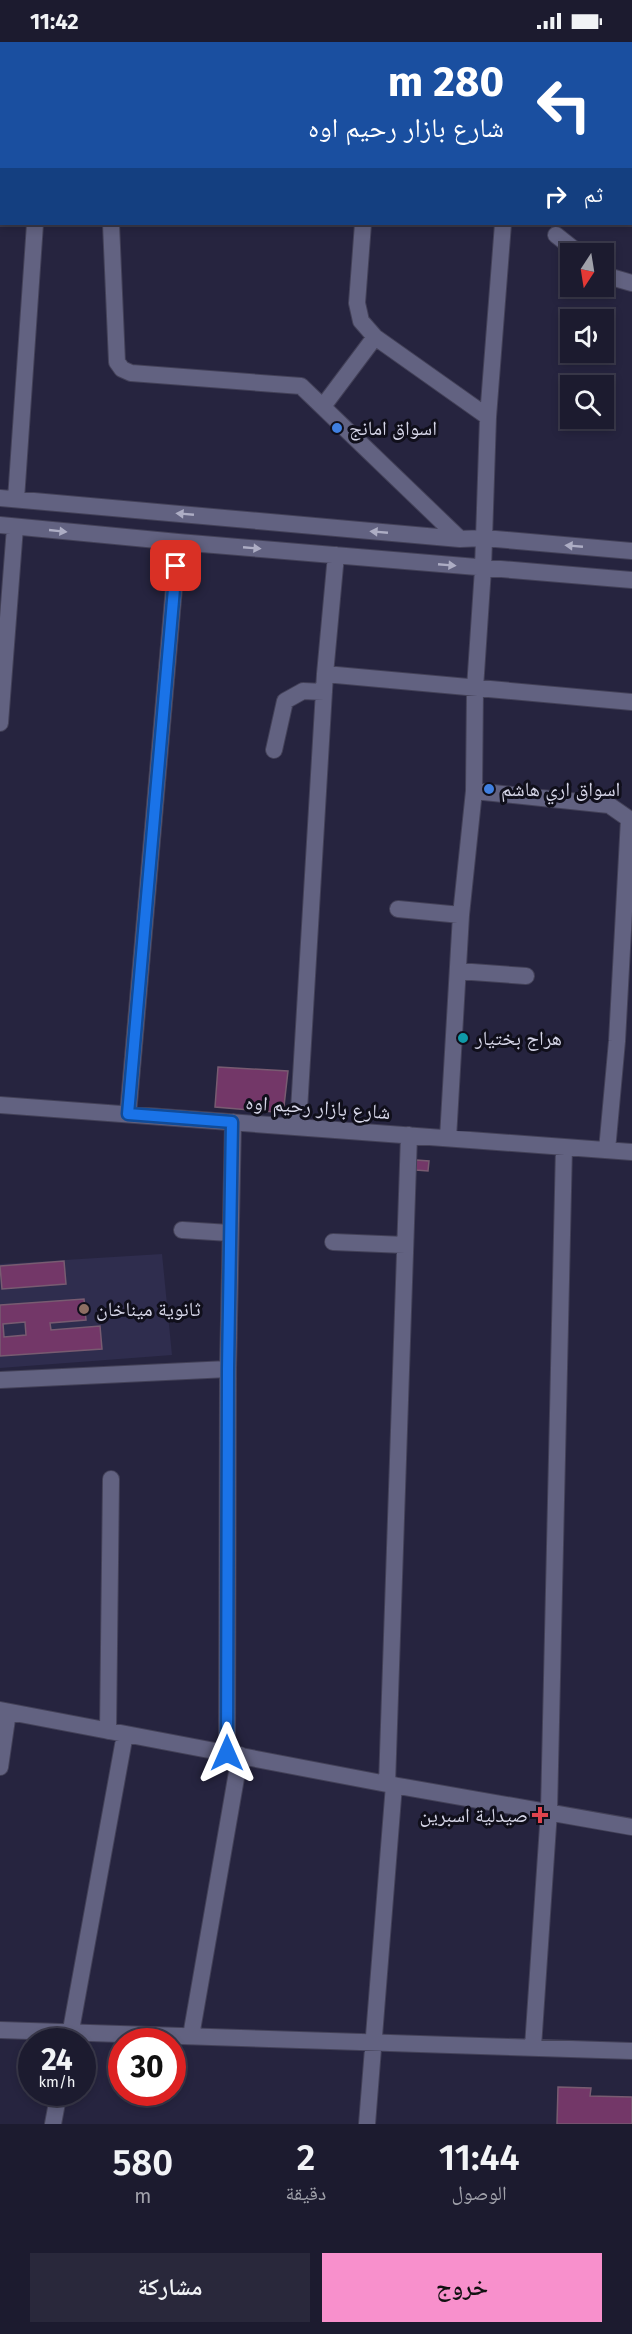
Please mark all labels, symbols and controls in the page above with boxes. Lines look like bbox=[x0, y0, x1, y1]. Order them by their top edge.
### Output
text: 11:42 bbox=[30, 8, 79, 35]
text: 280 m bbox=[388, 57, 504, 107]
icon: left bbox=[525, 66, 603, 144]
text: شارع بازار رحيم اوه bbox=[308, 112, 504, 144]
icon: right bbox=[539, 180, 572, 213]
text: ثم bbox=[584, 181, 603, 208]
north arrow bbox=[560, 243, 614, 297]
map controls bbox=[560, 243, 614, 429]
button: sound bbox=[560, 309, 614, 363]
button: search bbox=[560, 375, 614, 429]
place label: اسواق امانج bbox=[349, 416, 437, 441]
marker: اسواق امانج bbox=[330, 421, 344, 435]
one-way arrow bbox=[176, 509, 195, 519]
one-way arrow bbox=[49, 526, 68, 536]
one-way arrow bbox=[370, 527, 389, 537]
pin bbox=[150, 540, 201, 591]
one-way arrow bbox=[564, 541, 583, 551]
one-way arrow bbox=[243, 544, 262, 553]
icon: arrive bbox=[159, 549, 192, 582]
one-way arrow bbox=[437, 560, 456, 570]
place label: اسواق اري هاشم bbox=[501, 777, 620, 805]
marker: اسواق اري هاشم bbox=[482, 782, 496, 796]
place label: هراج بختيار bbox=[474, 1026, 562, 1051]
marker: هراج بختيار bbox=[456, 1031, 470, 1045]
street label: شارع بازار رحيم اوه bbox=[245, 1090, 391, 1126]
place label: ثانوية ميناخان bbox=[96, 1297, 201, 1321]
marker: ثانوية ميناخان bbox=[77, 1302, 91, 1316]
position arrow bbox=[195, 1721, 259, 1785]
place label: صيدلية اسبرين bbox=[419, 1803, 528, 1827]
marker: صيدلية اسبرين bbox=[533, 1808, 547, 1822]
speed limit sign: 30 bbox=[108, 2028, 186, 2106]
text: 24 bbox=[41, 2042, 73, 2078]
text: km/h bbox=[38, 2073, 76, 2091]
text: 2 bbox=[297, 2136, 315, 2180]
text: 11:44 bbox=[439, 2136, 520, 2180]
text: 580 bbox=[113, 2141, 173, 2185]
text: دقيقة bbox=[286, 2181, 326, 2205]
text: الوصول bbox=[451, 2181, 507, 2205]
text: m bbox=[134, 2184, 151, 2208]
button: مشاركة bbox=[30, 2253, 310, 2322]
button: خروج bbox=[322, 2253, 602, 2322]

